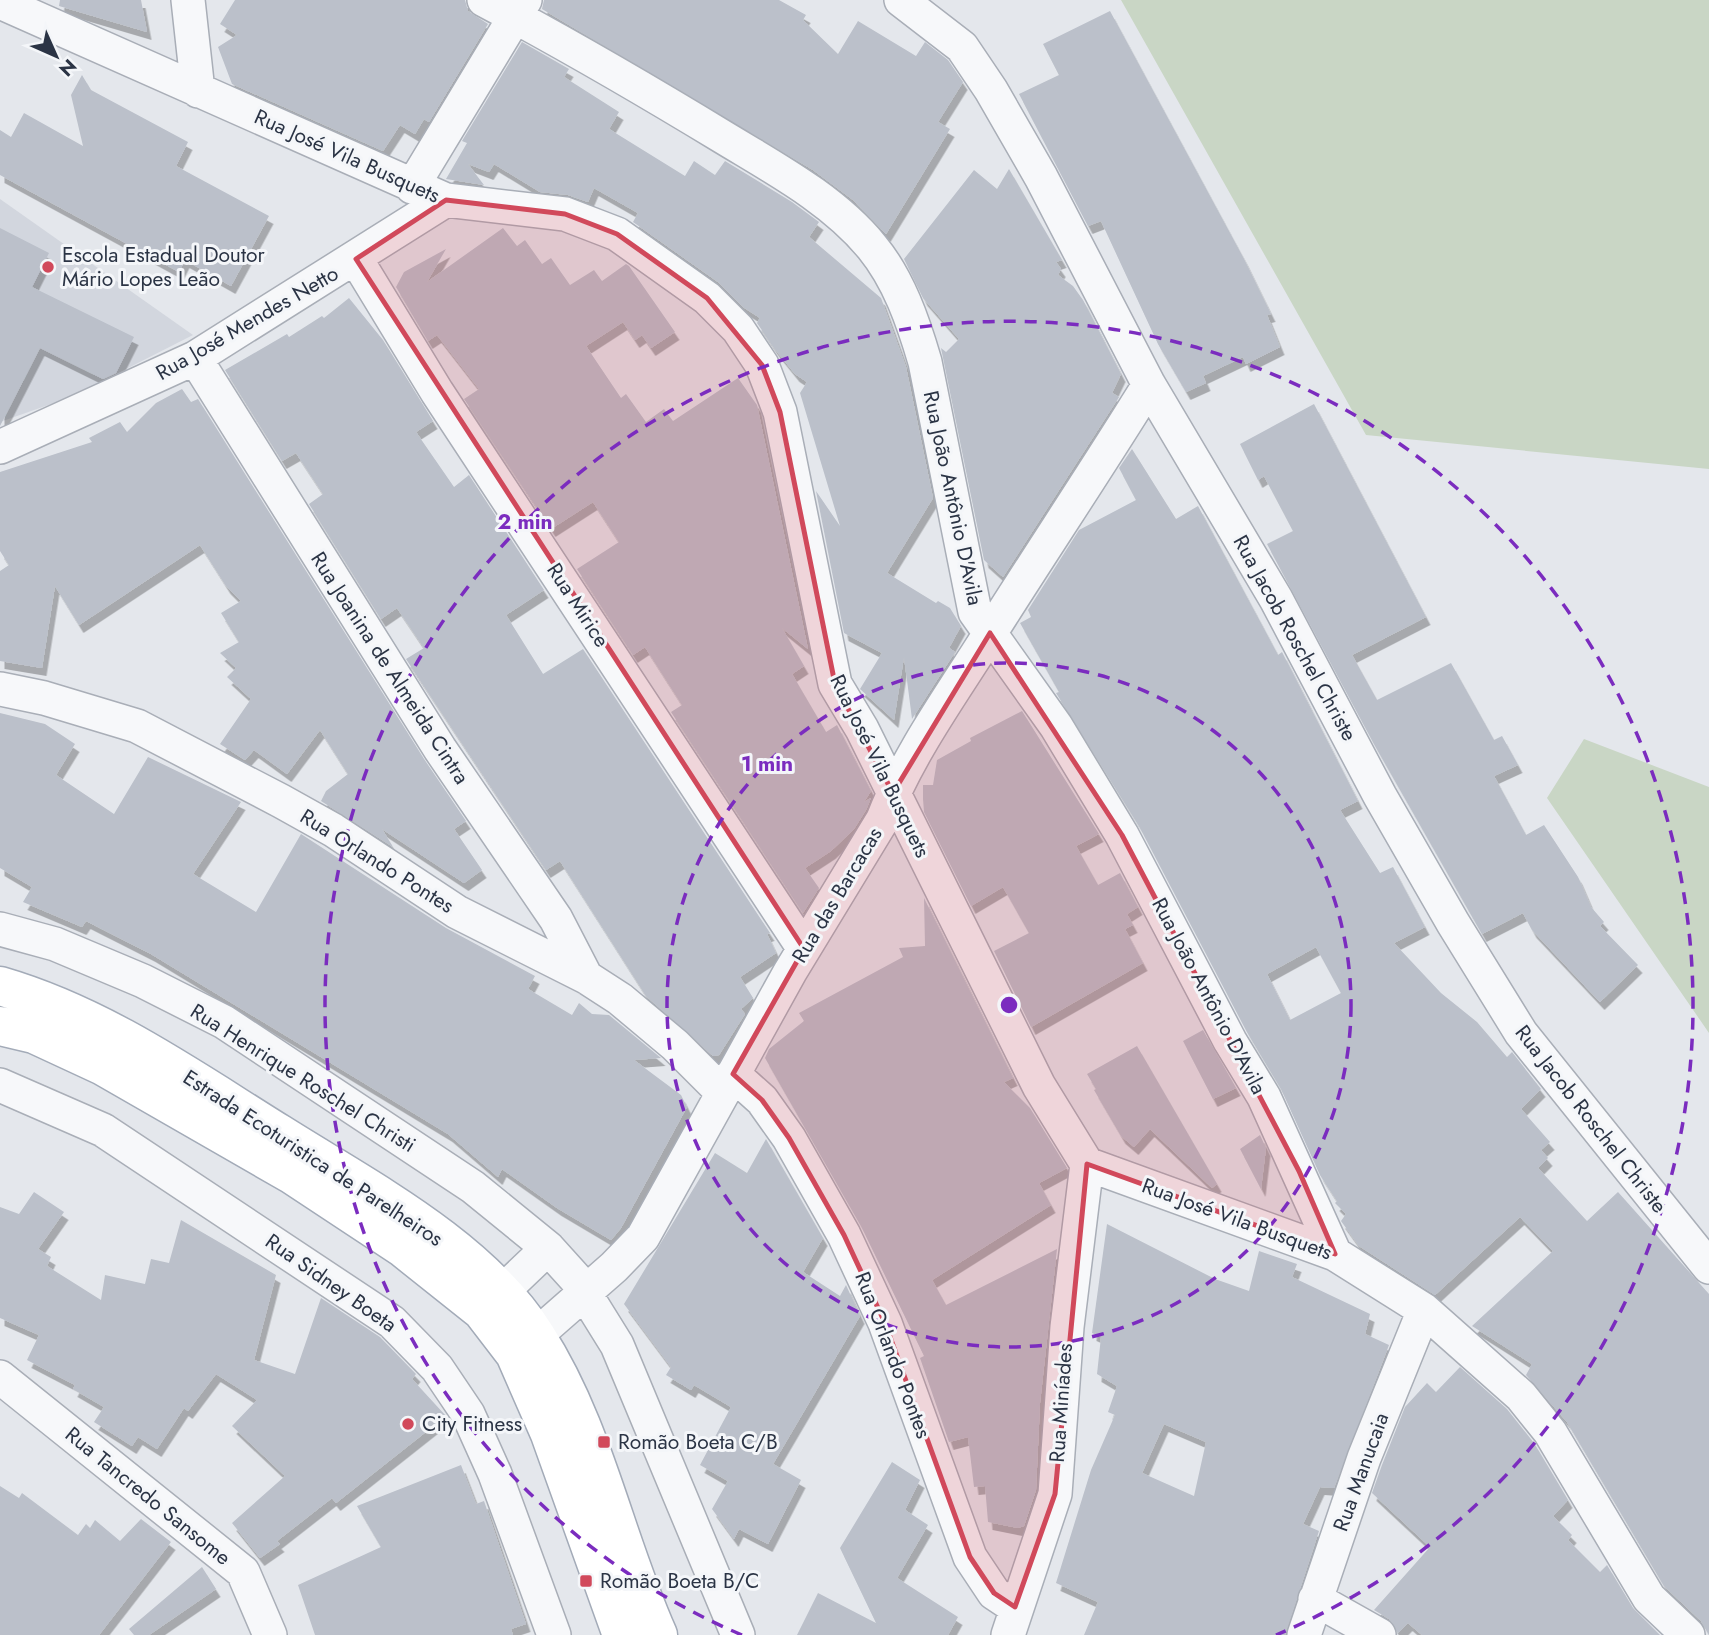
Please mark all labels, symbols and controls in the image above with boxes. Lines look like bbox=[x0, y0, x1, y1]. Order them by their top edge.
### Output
north arrow bbox=[21, 21, 91, 91]
text: N bbox=[53, 53, 83, 83]
street label: Rua José Vila Busquets bbox=[249, 102, 445, 210]
place label: Escola Estadual Doutor Mário Lopes Leão bbox=[62, 240, 265, 294]
street label: Rua José Mendes Netto bbox=[150, 258, 344, 388]
marker: Escola Estadual Doutor Mário Lopes Leão bbox=[40, 259, 56, 275]
street label: Rua João Antônio D'Avila bbox=[916, 388, 990, 608]
text: 2 min bbox=[497, 507, 553, 537]
street label: Rua Jacob Roschel Christe bbox=[1226, 530, 1364, 747]
street label: Rua Joanina de Almeida Cintra bbox=[303, 546, 477, 790]
street label: Rua Mirice bbox=[540, 557, 617, 653]
street label: Rua José Vila Busquets bbox=[823, 669, 937, 863]
text: 1 min bbox=[741, 749, 793, 779]
street label: Rua Orlando Pontes bbox=[294, 802, 460, 920]
street label: Rua das Barcacas bbox=[785, 822, 889, 968]
street label: Rua João Antônio D'Avila bbox=[1144, 892, 1274, 1100]
centre of rings bbox=[997, 993, 1021, 1017]
street label: Rua Henrique Roschel Christi bbox=[185, 996, 421, 1160]
street label: Rua Jacob Roschel Christe bbox=[1508, 1019, 1674, 1219]
street label: Estrada Ecoturistica de Parelheiros bbox=[177, 1062, 449, 1254]
street label: Rua José Vila Busquets bbox=[1138, 1171, 1336, 1267]
street label: Rua Sidney Boeta bbox=[259, 1226, 403, 1340]
street label: Rua Orlando Pontes bbox=[847, 1267, 939, 1443]
street label: Rua Miníades bbox=[1042, 1342, 1080, 1464]
place label: City Fitness bbox=[422, 1409, 522, 1439]
street label: Rua Manucaia bbox=[1326, 1409, 1396, 1535]
marker: City Fitness bbox=[400, 1416, 416, 1432]
street label: Rua Tancredo Sansome bbox=[59, 1420, 237, 1572]
place label: Romão Boeta C/B bbox=[618, 1427, 778, 1457]
marker: Romão Boeta C/B bbox=[596, 1434, 612, 1450]
place label: Romão Boeta B/C bbox=[600, 1566, 759, 1596]
marker: Romão Boeta B/C bbox=[578, 1573, 594, 1589]

